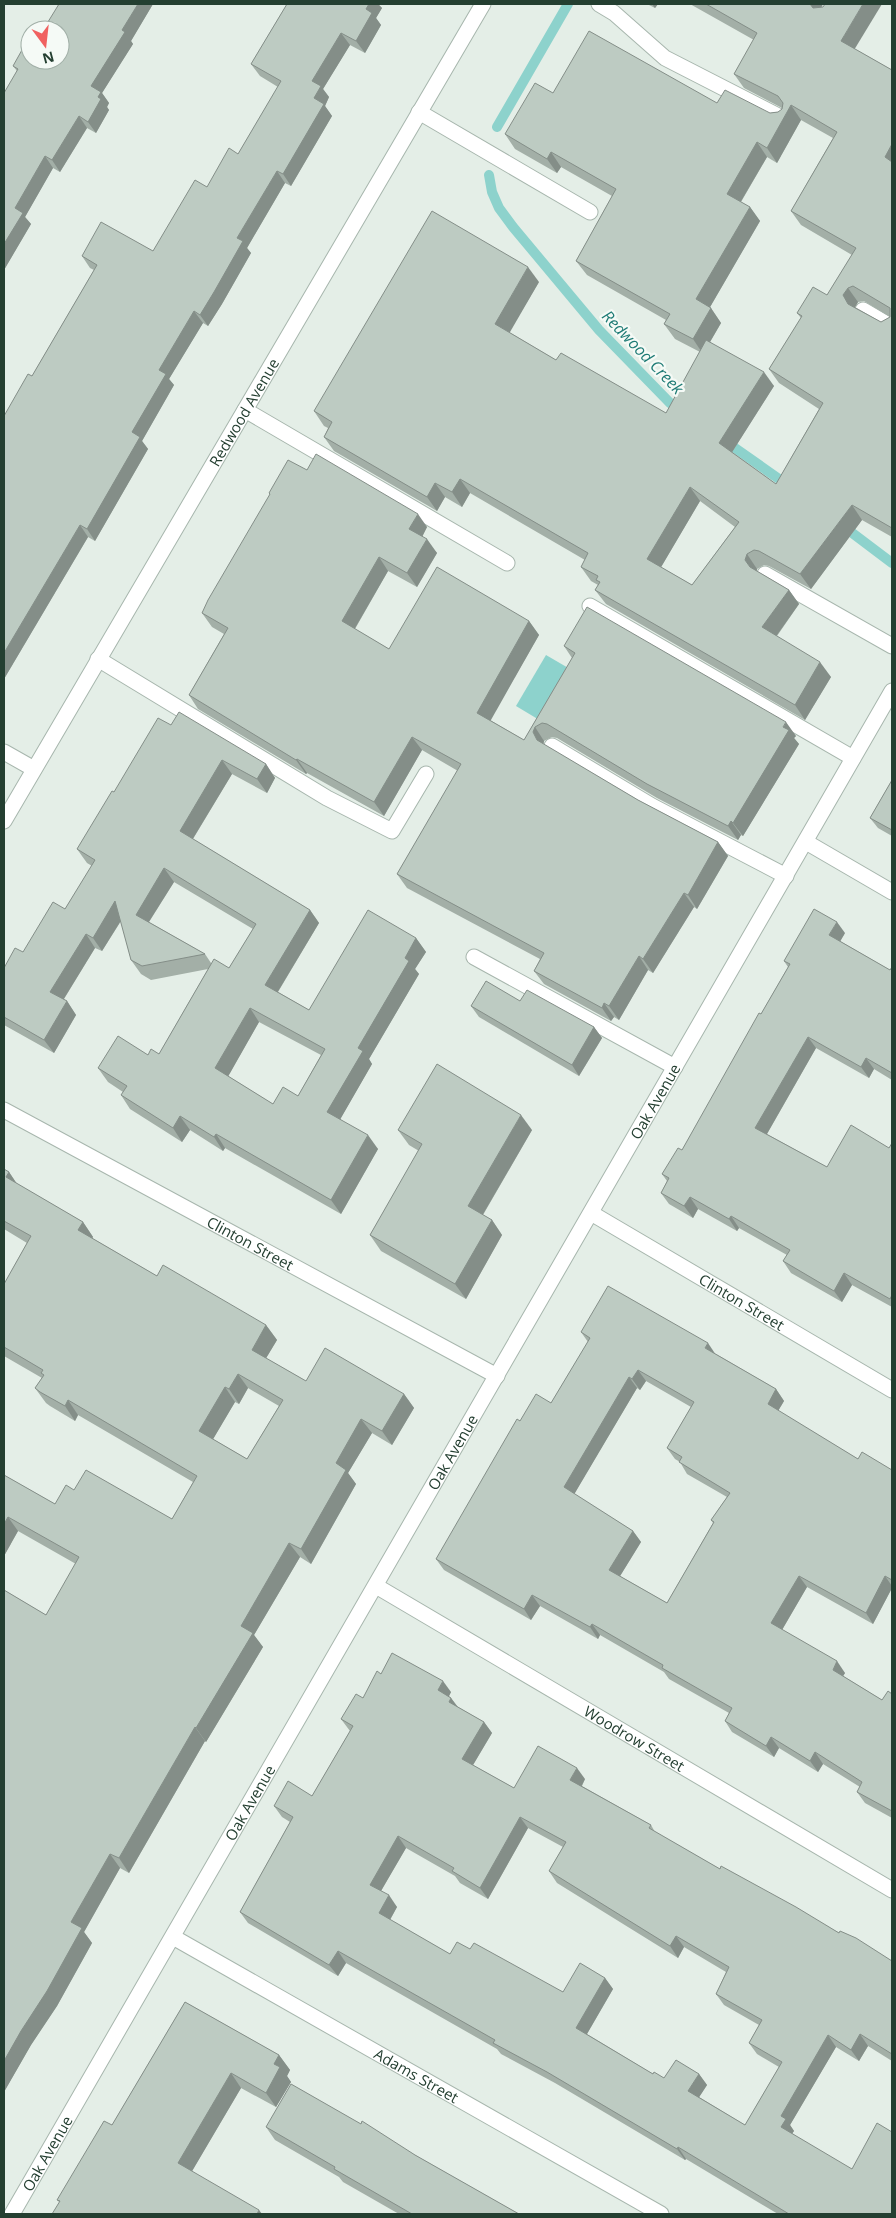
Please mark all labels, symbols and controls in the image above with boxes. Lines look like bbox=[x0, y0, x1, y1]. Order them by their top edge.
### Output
north arrow bbox=[20, 20, 70, 70]
text: N bbox=[41, 47, 56, 69]
water label: Redwood Creek bbox=[597, 305, 689, 400]
street label: Redwood Avenue bbox=[204, 354, 283, 470]
street label: Oak Avenue bbox=[625, 1060, 685, 1143]
street label: Clinton Street bbox=[204, 1211, 297, 1274]
street label: Clinton Street bbox=[696, 1269, 788, 1335]
street label: Oak Avenue bbox=[423, 1411, 482, 1493]
street label: Woodrow Street bbox=[580, 1701, 689, 1776]
street label: Oak Avenue bbox=[220, 1761, 279, 1844]
street label: Adams Street bbox=[371, 2043, 462, 2107]
street label: Oak Avenue bbox=[17, 2112, 77, 2195]

